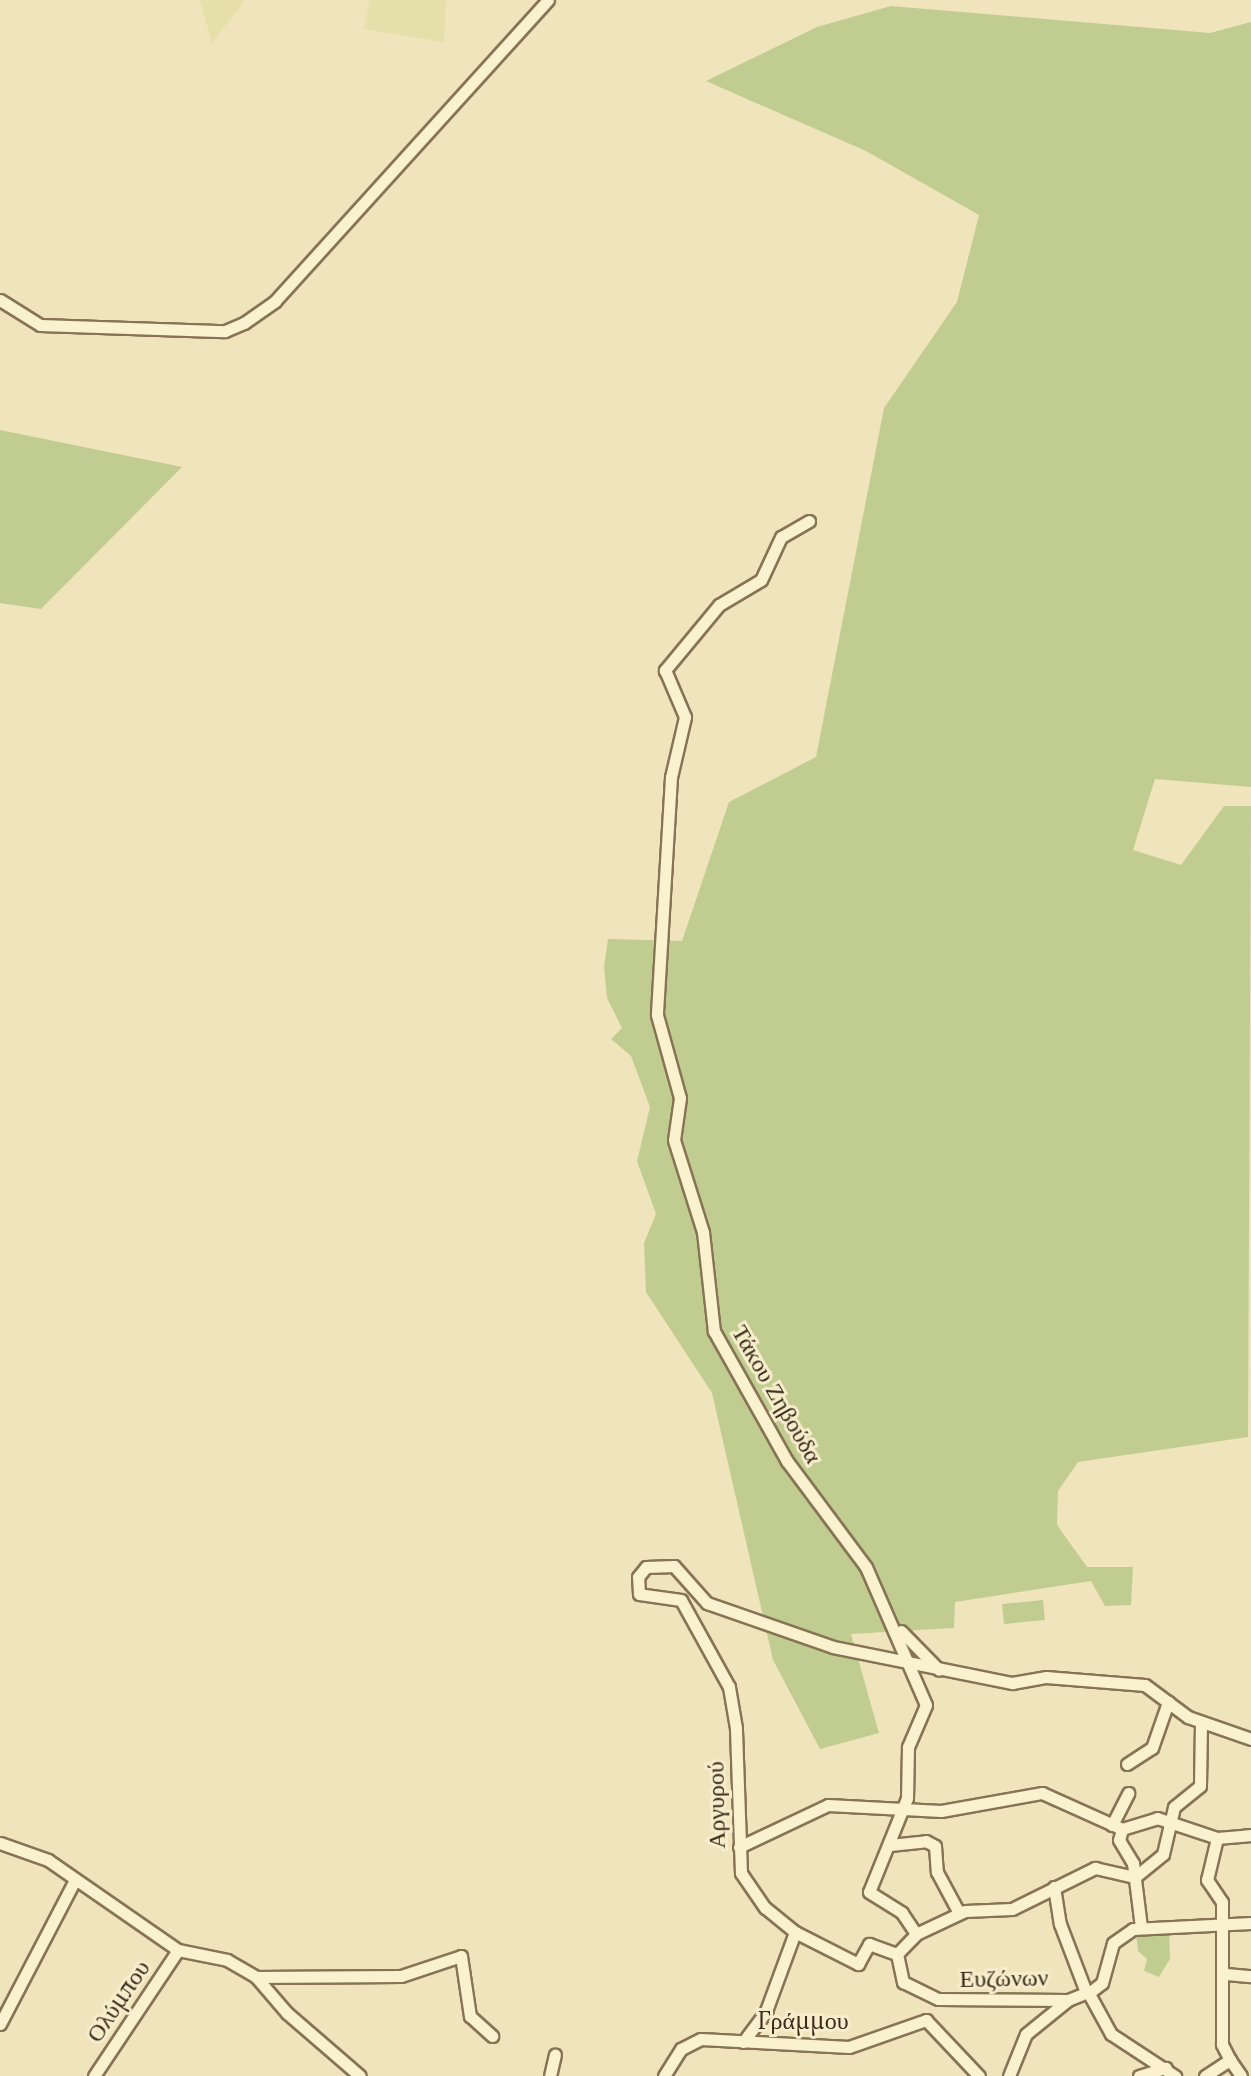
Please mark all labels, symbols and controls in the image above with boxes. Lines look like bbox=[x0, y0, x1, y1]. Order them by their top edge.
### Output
street label: Τάκου Ζηβούδα bbox=[726, 1320, 828, 1468]
street label: Αργυρού bbox=[701, 1761, 731, 1849]
street label: Ολύμπου bbox=[80, 1954, 156, 2048]
street label: Ευζώνων bbox=[959, 1963, 1049, 1993]
street label: Γράμμου bbox=[757, 2007, 849, 2035]

